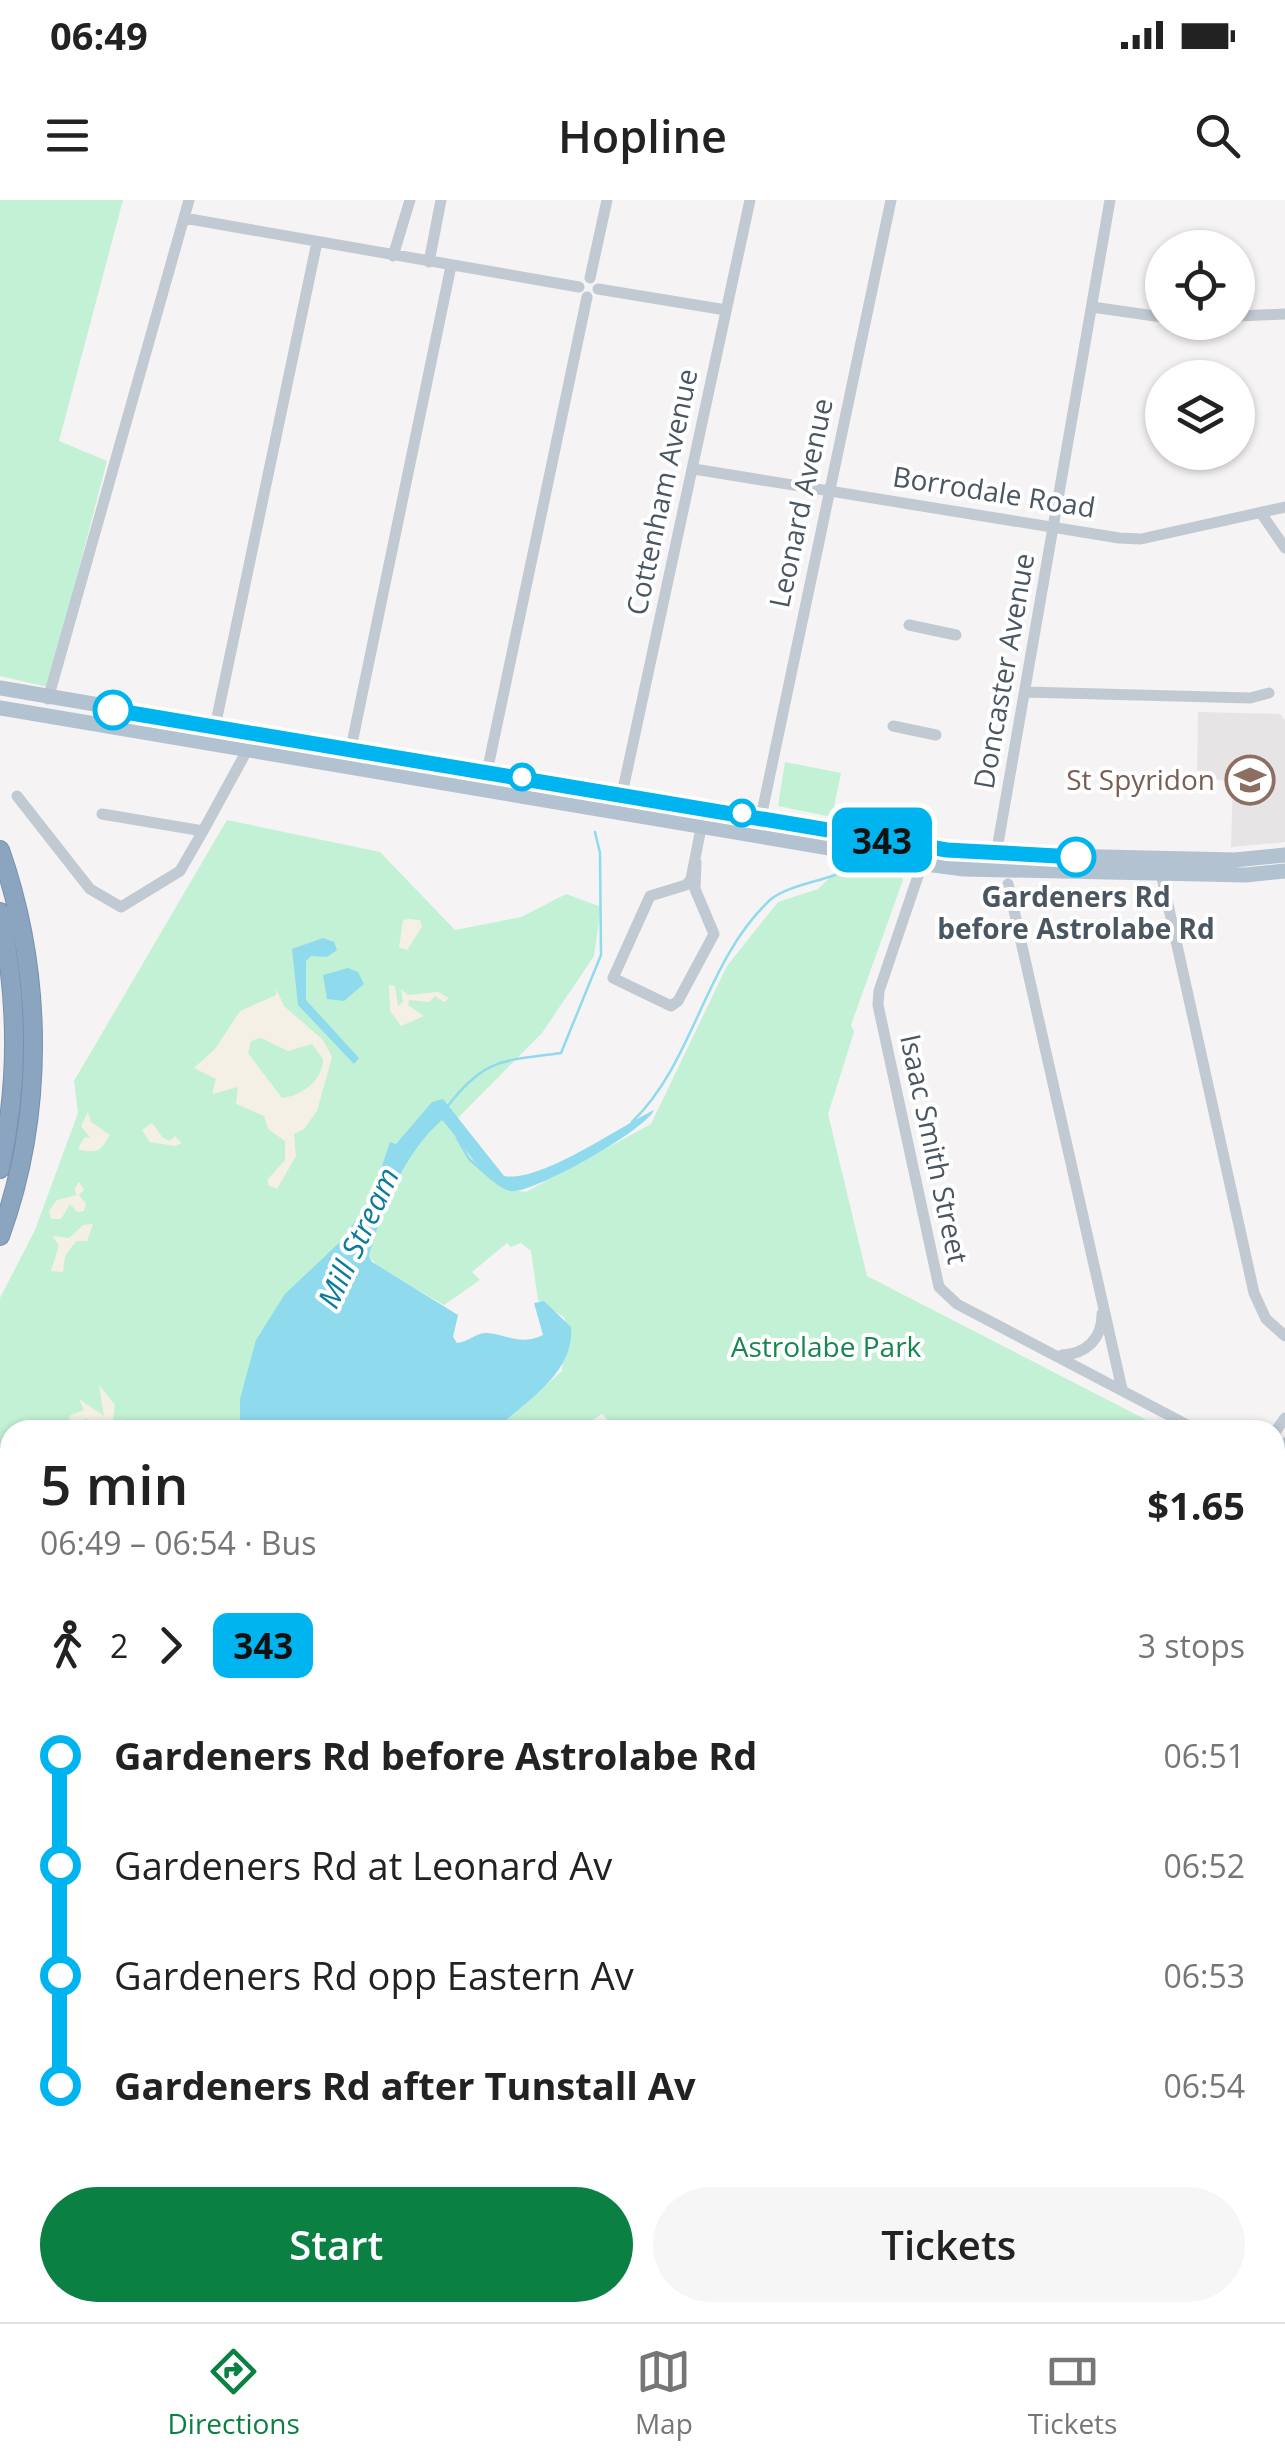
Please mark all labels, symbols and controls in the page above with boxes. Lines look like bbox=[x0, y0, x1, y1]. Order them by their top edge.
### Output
text: 06:49 bbox=[50, 9, 148, 61]
text: Hopline bbox=[558, 105, 727, 166]
icon: menu bbox=[40, 108, 95, 163]
icon: search bbox=[1190, 108, 1245, 163]
map controls bbox=[1145, 230, 1255, 470]
button: locate bbox=[1145, 230, 1255, 340]
button: layers bbox=[1145, 360, 1255, 470]
street label: Cottenham Avenue bbox=[616, 365, 706, 618]
street label: Leonard Avenue bbox=[759, 395, 841, 611]
street label: Borrodale Road bbox=[890, 456, 1098, 526]
street label: Doncaster Avenue bbox=[964, 550, 1042, 792]
unlabelled marker bbox=[94, 691, 132, 729]
school or university icon: St Spyridon bbox=[1224, 754, 1276, 806]
place label: St Spyridon bbox=[1066, 760, 1215, 798]
unlabelled marker bbox=[509, 764, 535, 790]
unlabelled marker bbox=[729, 800, 755, 826]
line badge: 343 bbox=[824, 808, 940, 872]
text: 343 bbox=[852, 817, 912, 864]
marker: Gardeners Rd before Astrolabe Rd bbox=[1057, 838, 1095, 876]
place label: Gardeners Rd before Astrolabe Rd bbox=[937, 877, 1215, 947]
street label: Isaac Smith Street bbox=[892, 1030, 978, 1267]
water label: Mill Stream bbox=[307, 1160, 408, 1314]
park label: Astrolabe Park bbox=[731, 1327, 922, 1365]
text: 5 min bbox=[40, 1446, 188, 1521]
text: $1.65 bbox=[1147, 1479, 1245, 1531]
text: 06:49 – 06:54 · Bus bbox=[40, 1521, 316, 1564]
icon: walk bbox=[40, 1618, 95, 1673]
icon: forward bbox=[143, 1618, 198, 1673]
text: 343 bbox=[233, 1622, 293, 1669]
text: 2 bbox=[110, 1624, 128, 1667]
text: 3 stops bbox=[1138, 1624, 1245, 1667]
text: Gardeners Rd before Astrolabe Rd bbox=[114, 1729, 757, 1781]
text: 06:51 bbox=[1163, 1734, 1245, 1777]
text: Gardeners Rd at Leonard Av bbox=[114, 1839, 612, 1891]
text: 06:52 bbox=[1163, 1844, 1245, 1887]
text: Gardeners Rd opp Eastern Av bbox=[114, 1949, 634, 2001]
text: 06:53 bbox=[1163, 1954, 1245, 1997]
text: Gardeners Rd after Tunstall Av bbox=[114, 2059, 696, 2111]
text: 06:54 bbox=[1163, 2064, 1245, 2107]
button: Start bbox=[40, 2187, 633, 2302]
button: Tickets bbox=[653, 2187, 1245, 2302]
tab: Directions bbox=[168, 2344, 300, 2442]
tab: Map bbox=[635, 2344, 693, 2442]
tab: Tickets bbox=[1028, 2344, 1117, 2442]

